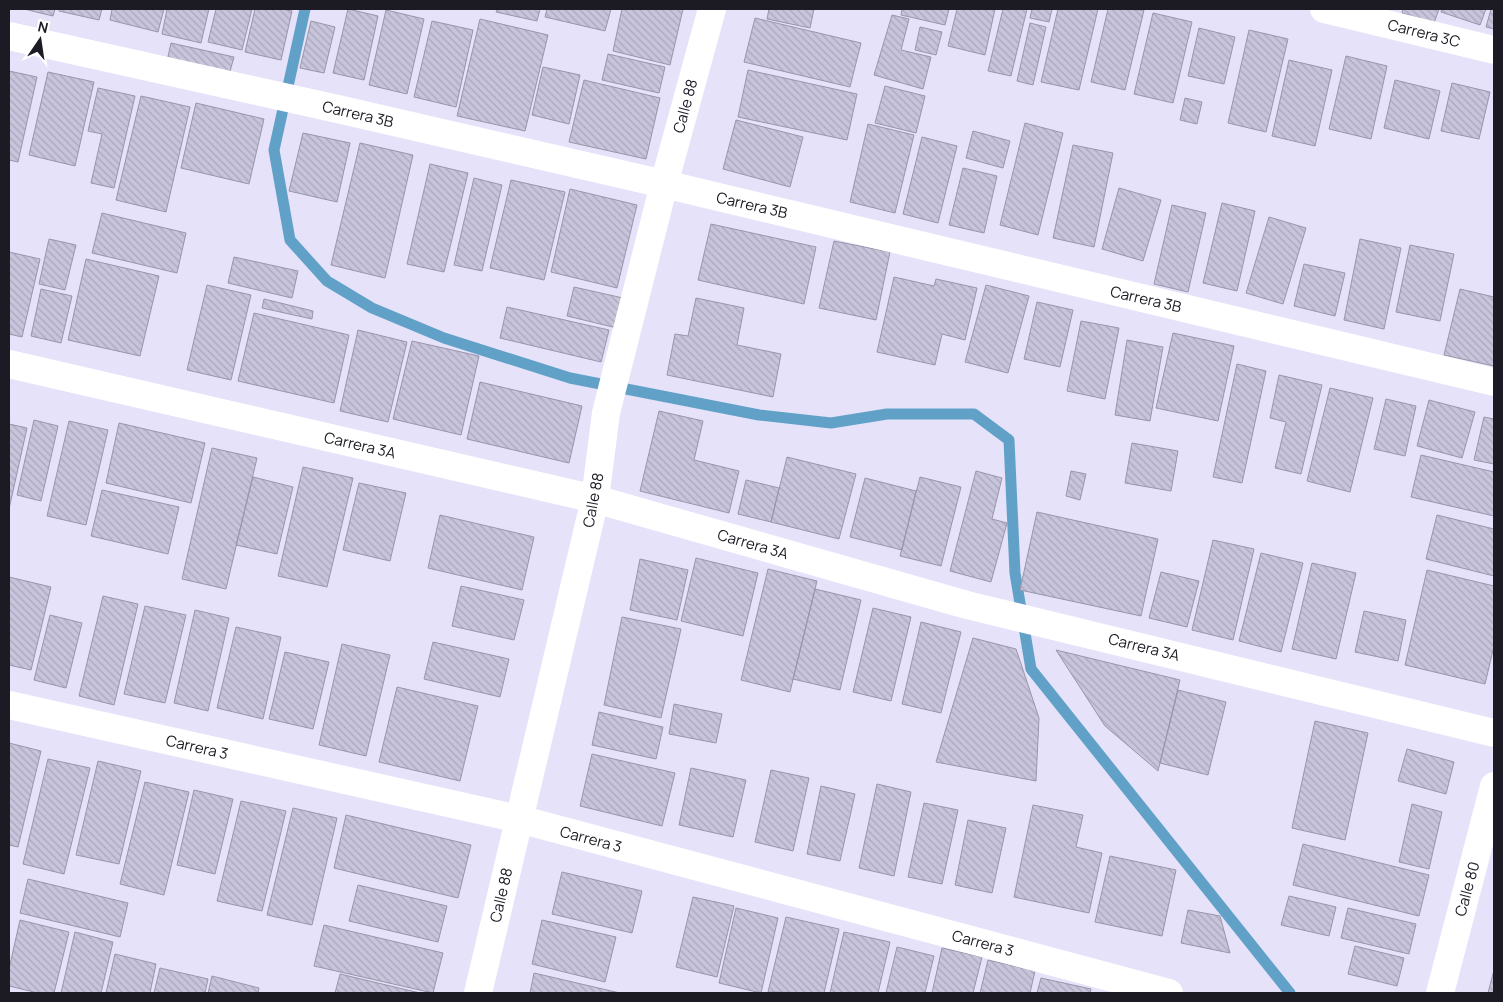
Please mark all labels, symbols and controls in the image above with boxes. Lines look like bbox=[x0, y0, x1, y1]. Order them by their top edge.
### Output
street label: Carrera 3C bbox=[1386, 14, 1463, 52]
north arrow bbox=[15, 15, 65, 65]
text: N bbox=[36, 16, 50, 37]
street label: Calle 88 bbox=[668, 77, 702, 135]
street label: Carrera 3B bbox=[320, 96, 396, 132]
street label: Carrera 3B bbox=[714, 187, 790, 223]
street label: Carrera 3B bbox=[1108, 281, 1184, 317]
street label: Carrera 3A bbox=[322, 427, 398, 464]
street label: Calle 88 bbox=[577, 471, 609, 529]
street label: Carrera 3A bbox=[715, 524, 791, 564]
street label: Carrera 3A bbox=[1106, 628, 1182, 666]
street label: Carrera 3 bbox=[164, 730, 230, 764]
street label: Carrera 3 bbox=[558, 821, 624, 857]
street label: Calle 80 bbox=[1450, 859, 1484, 919]
street label: Calle 88 bbox=[485, 866, 517, 924]
street label: Carrera 3 bbox=[950, 925, 1016, 961]

